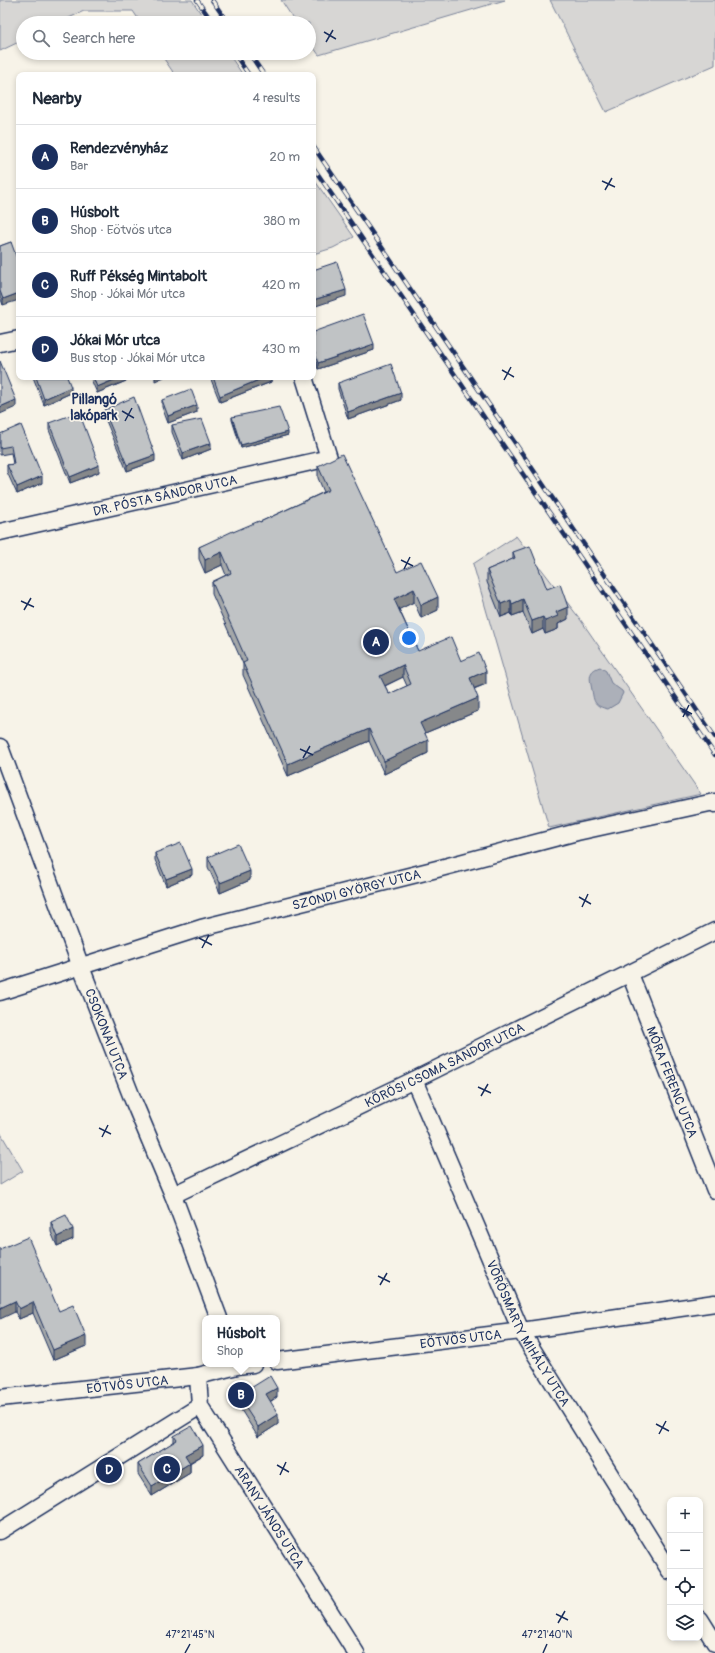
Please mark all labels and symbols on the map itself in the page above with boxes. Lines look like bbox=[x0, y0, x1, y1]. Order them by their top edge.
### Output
district label: Pillangó lakópark bbox=[70, 391, 118, 424]
street label: DR. PÓSTA SÁNDOR UTCA bbox=[92, 472, 239, 520]
pin: A bbox=[363, 627, 389, 657]
your location bbox=[399, 628, 419, 648]
street label: SZONDI GYÖRGY UTCA bbox=[291, 866, 423, 914]
street label: CSOKONAI UTCA bbox=[81, 986, 131, 1082]
street label: KŐRÖSI CSOMA SÁNDOR UTCA bbox=[362, 1019, 528, 1111]
street label: MÓRA FERENC UTCA bbox=[642, 1024, 701, 1141]
street label: VÖRÖSMARTY MIHÁLY UTCA bbox=[483, 1258, 573, 1410]
street label: EÖTVÖS UTCA bbox=[419, 1326, 503, 1352]
street label: EÖTVÖS UTCA bbox=[86, 1372, 170, 1397]
pin: B bbox=[228, 1380, 254, 1410]
pin: C bbox=[154, 1454, 180, 1484]
pin: D bbox=[96, 1455, 122, 1485]
street label: ARANY JÁNOS UTCA bbox=[231, 1463, 308, 1572]
text: 47°21'45"N bbox=[166, 1629, 215, 1641]
text: 47°21'40"N bbox=[522, 1629, 572, 1641]

